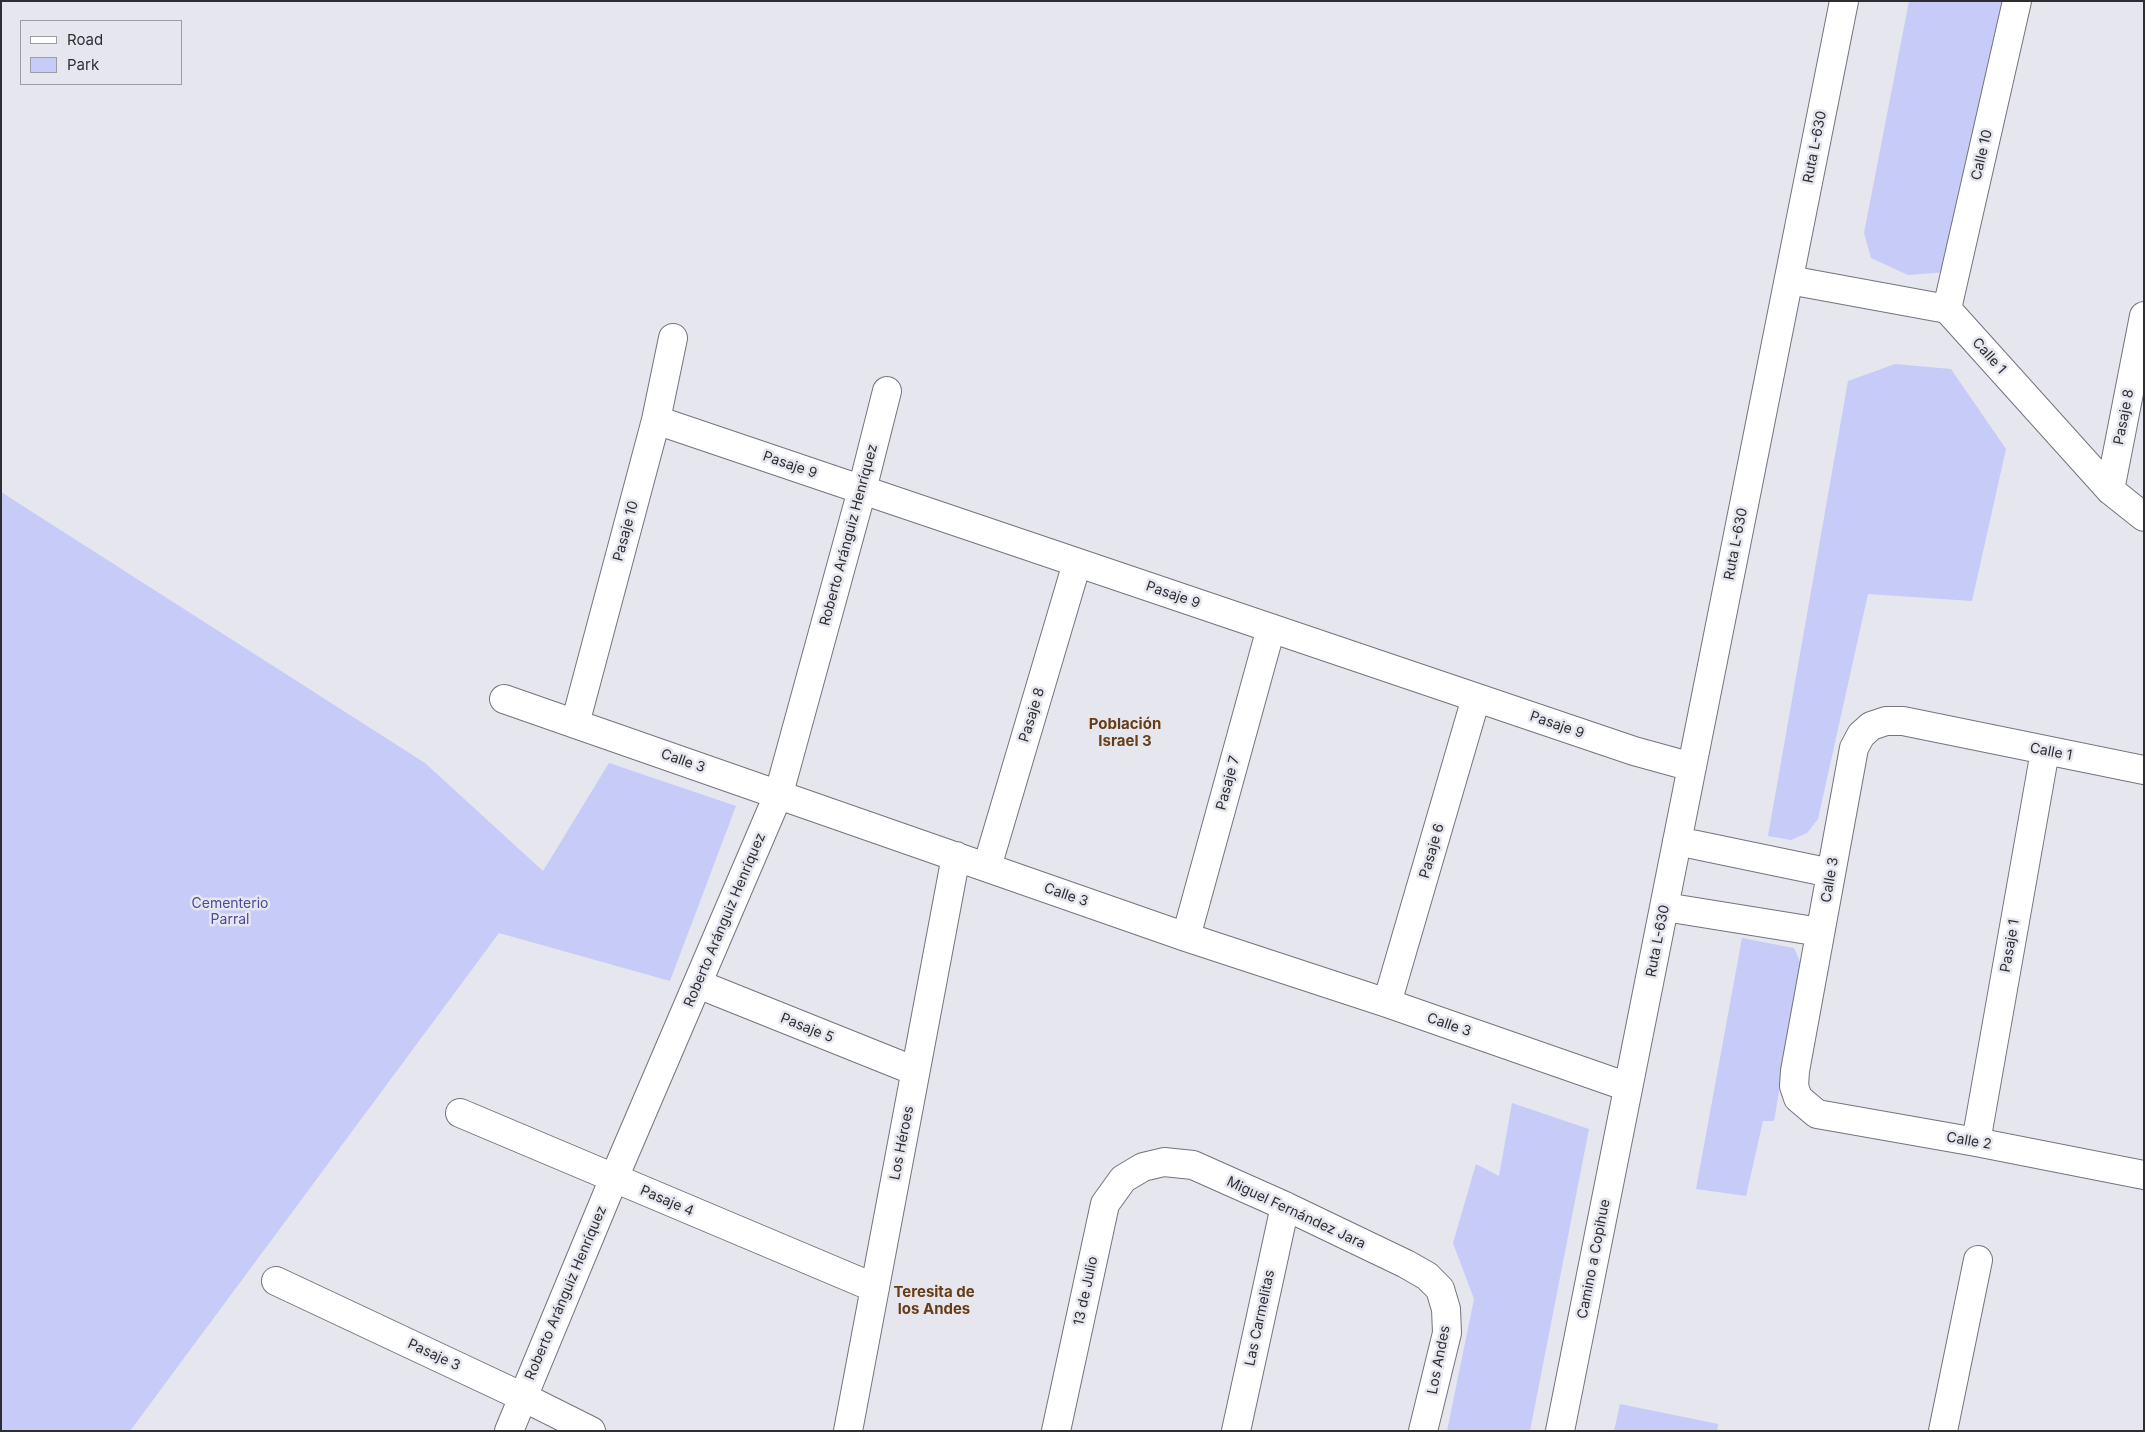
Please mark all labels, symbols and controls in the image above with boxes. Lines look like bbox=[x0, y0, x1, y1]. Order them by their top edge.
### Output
legend bbox=[20, 20, 182, 85]
text: Road bbox=[67, 30, 103, 49]
text: Park bbox=[67, 55, 99, 74]
street label: Ruta L-630 bbox=[1800, 110, 1830, 184]
street label: Calle 10 bbox=[1968, 128, 1996, 182]
street label: Calle 1 bbox=[1968, 335, 2010, 377]
street label: Pasaje 8 bbox=[2110, 388, 2138, 446]
street label: Roberto Aránguiz Henríquez bbox=[817, 442, 881, 628]
street label: Pasaje 9 bbox=[761, 448, 819, 482]
street label: Pasaje 10 bbox=[610, 499, 642, 563]
street label: Ruta L-630 bbox=[1721, 507, 1751, 581]
street label: Pasaje 9 bbox=[1144, 578, 1202, 612]
street label: Pasaje 8 bbox=[1016, 686, 1048, 744]
street label: Pasaje 9 bbox=[1528, 708, 1586, 742]
district label: Población Israel 3 bbox=[1089, 715, 1161, 750]
street label: Calle 1 bbox=[2028, 740, 2074, 764]
street label: Calle 3 bbox=[659, 746, 707, 776]
street label: Pasaje 7 bbox=[1213, 754, 1243, 812]
street label: Pasaje 6 bbox=[1416, 822, 1448, 880]
street label: Roberto Aránguiz Henríquez bbox=[681, 830, 769, 1010]
street label: Calle 3 bbox=[1818, 856, 1842, 904]
street label: Calle 3 bbox=[1042, 880, 1090, 910]
park label: Cementerio Parral bbox=[192, 896, 268, 929]
street label: Ruta L-630 bbox=[1643, 904, 1673, 978]
street label: Pasaje 1 bbox=[1997, 918, 2023, 974]
street label: Pasaje 5 bbox=[778, 1010, 836, 1046]
street label: Calle 3 bbox=[1425, 1010, 1473, 1040]
street label: Los Héroes bbox=[887, 1104, 917, 1182]
street label: Calle 2 bbox=[1945, 1129, 1993, 1153]
street label: Miguel Fernández Jara bbox=[1224, 1173, 1368, 1253]
street label: Pasaje 4 bbox=[638, 1182, 696, 1220]
street label: Camino a Copihue bbox=[1574, 1198, 1614, 1320]
street label: Roberto Aránguiz Henríquez bbox=[522, 1203, 610, 1383]
street label: 13 de Julio bbox=[1070, 1255, 1102, 1327]
street label: Las Carmelitas bbox=[1242, 1268, 1278, 1368]
district label: Teresita de los Andes bbox=[893, 1283, 975, 1318]
street label: Los Andes bbox=[1424, 1324, 1454, 1396]
street label: Pasaje 3 bbox=[405, 1336, 463, 1374]

